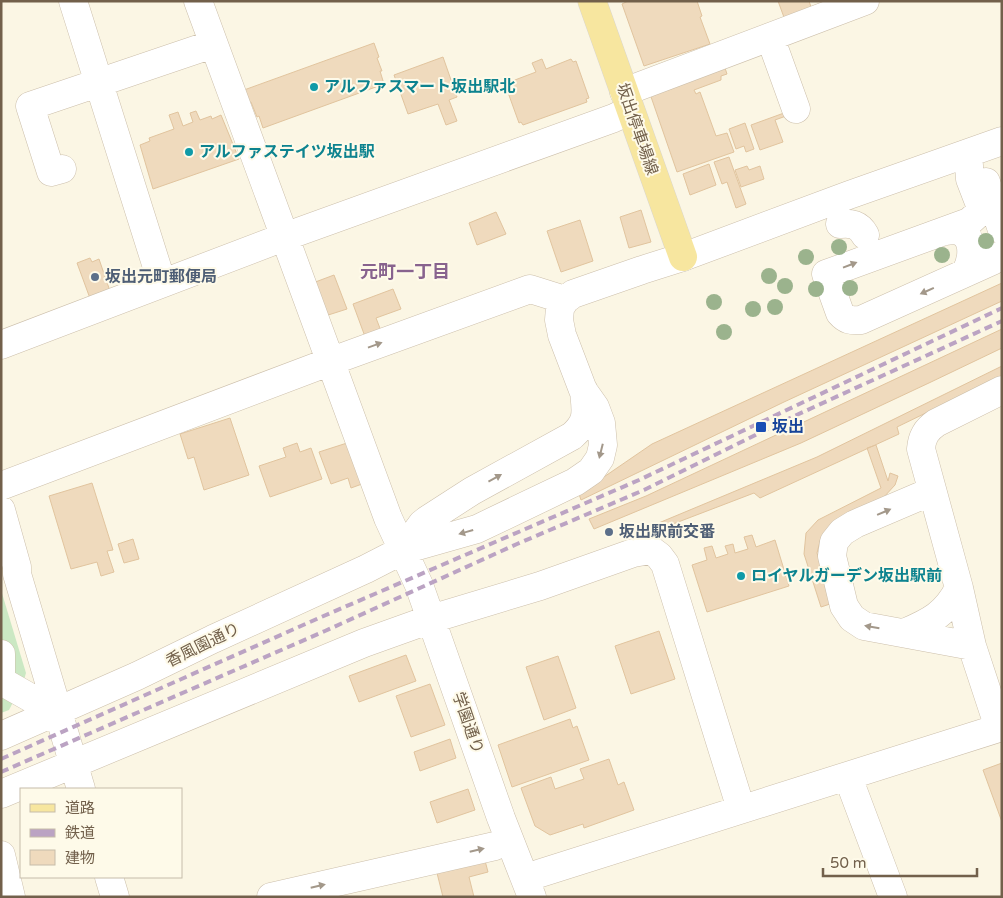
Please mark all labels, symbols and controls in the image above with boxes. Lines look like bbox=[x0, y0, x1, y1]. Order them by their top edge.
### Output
place label: アルファスマート坂出駅北 bbox=[324, 77, 515, 97]
street label: 坂出停車場線 bbox=[612, 80, 662, 178]
marker: アルファスマート坂出駅北 bbox=[308, 81, 320, 93]
place label: アルファステイツ坂出駅 bbox=[199, 142, 375, 162]
marker: アルファステイツ坂出駅 bbox=[183, 146, 195, 158]
district label: 元町一丁目 bbox=[360, 261, 450, 283]
one-way arrow bbox=[843, 261, 857, 269]
place label: 坂出元町郵便局 bbox=[105, 267, 217, 287]
marker: 坂出元町郵便局 bbox=[89, 271, 101, 283]
one-way arrow bbox=[920, 287, 934, 295]
one-way arrow bbox=[368, 341, 383, 349]
place label: 坂出 bbox=[772, 417, 804, 437]
marker: 坂出 bbox=[754, 420, 768, 434]
one-way arrow bbox=[597, 443, 605, 459]
one-way arrow bbox=[488, 474, 503, 482]
one-way arrow bbox=[877, 507, 891, 515]
place label: 坂出駅前交番 bbox=[619, 522, 715, 542]
marker: 坂出駅前交番 bbox=[603, 526, 615, 538]
one-way arrow bbox=[458, 529, 473, 537]
place label: ロイヤルガーデン坂出駅前 bbox=[751, 566, 942, 586]
marker: ロイヤルガーデン坂出駅前 bbox=[735, 570, 747, 582]
street label: 香風園通り bbox=[163, 618, 243, 672]
one-way arrow bbox=[864, 623, 880, 631]
street label: 学園通り bbox=[448, 689, 488, 757]
legend bbox=[20, 788, 182, 878]
text: 道路 bbox=[65, 799, 95, 817]
text: 鉄道 bbox=[65, 824, 95, 842]
one-way arrow bbox=[469, 846, 484, 854]
scale bar bbox=[823, 846, 977, 878]
text: 建物 bbox=[65, 849, 95, 867]
text: 50 m bbox=[830, 854, 867, 872]
one-way arrow bbox=[311, 882, 326, 890]

